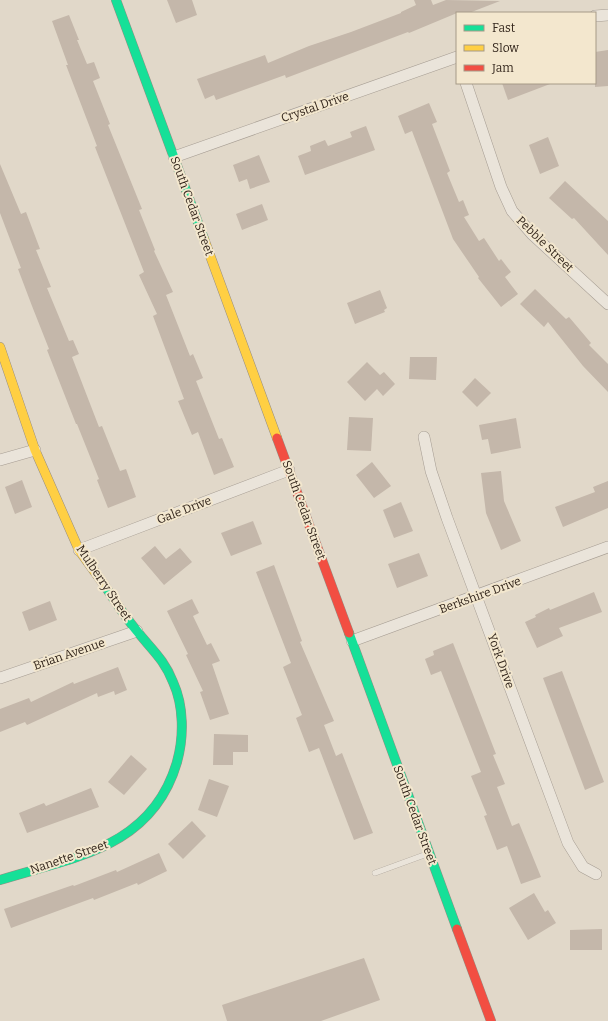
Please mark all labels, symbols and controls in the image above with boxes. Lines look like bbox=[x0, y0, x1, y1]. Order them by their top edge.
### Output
legend bbox=[456, 12, 596, 84]
text: Fast bbox=[492, 21, 516, 35]
text: Slow bbox=[492, 41, 519, 55]
text: Jam bbox=[491, 61, 514, 75]
street label: Crystal Drive bbox=[279, 89, 351, 125]
street label: South Cedar Street bbox=[168, 154, 217, 258]
street label: Pebble Street bbox=[514, 213, 577, 275]
street label: South Cedar Street bbox=[280, 458, 329, 562]
street label: Gale Drive bbox=[155, 493, 213, 527]
street label: Mulberry Street bbox=[73, 542, 135, 624]
street label: Berkshire Drive bbox=[437, 574, 523, 616]
street label: York Drive bbox=[485, 632, 517, 690]
street label: Brian Avenue bbox=[31, 635, 107, 673]
street label: South Cedar Street bbox=[391, 763, 440, 867]
street label: Nanette Street bbox=[28, 837, 110, 877]

